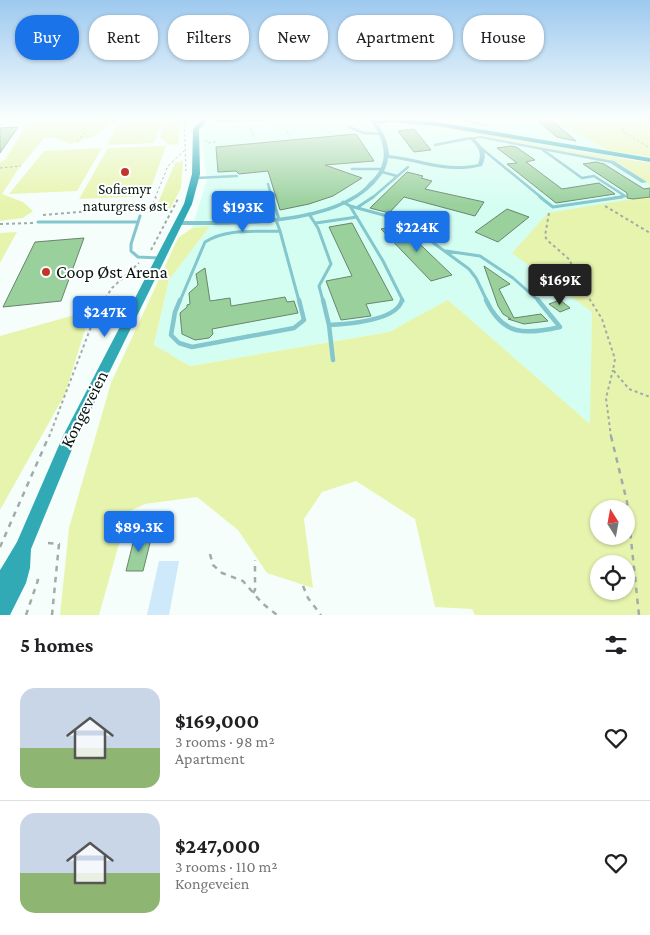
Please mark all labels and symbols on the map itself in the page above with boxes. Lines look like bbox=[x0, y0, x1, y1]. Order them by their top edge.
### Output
marker: Sofiemyr naturgress øst bbox=[119, 166, 131, 178]
place label: Sofiemyr naturgress øst bbox=[83, 181, 168, 215]
pin: $193K bbox=[208, 190, 278, 233]
pin: $224K bbox=[382, 210, 452, 253]
place label: Coop Øst Arena bbox=[56, 262, 168, 282]
pin: $169K bbox=[525, 264, 595, 306]
marker: Coop Øst Arena bbox=[40, 266, 52, 278]
pin: $247K bbox=[70, 296, 140, 338]
street label: Kongeveien bbox=[56, 367, 112, 451]
north arrow bbox=[590, 500, 635, 545]
pin: $89.3K bbox=[98, 510, 180, 553]

